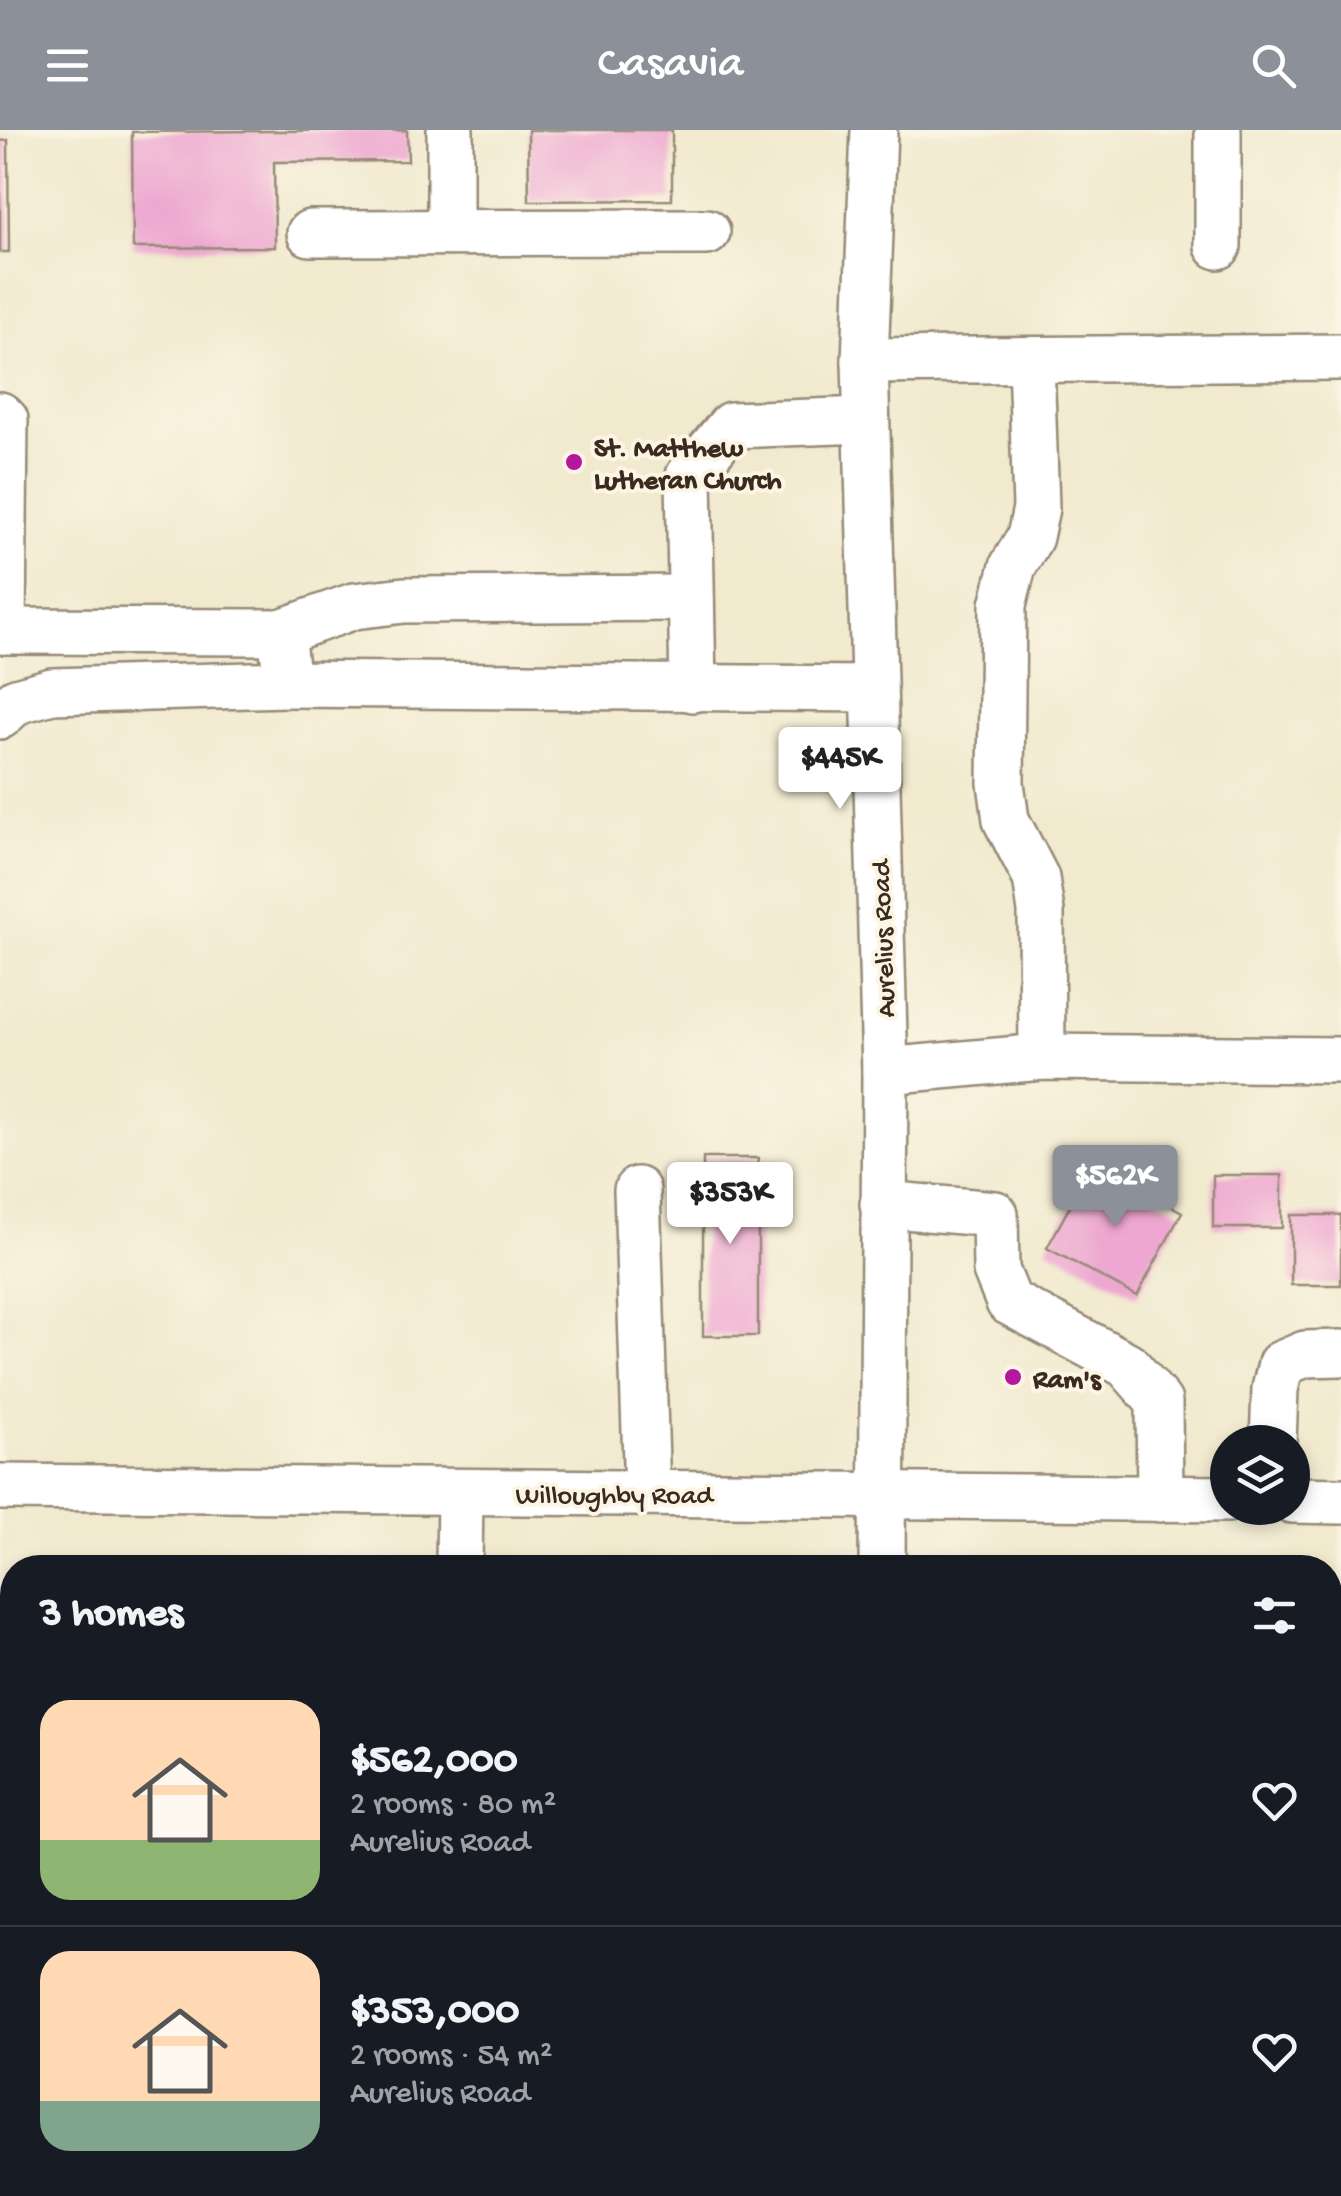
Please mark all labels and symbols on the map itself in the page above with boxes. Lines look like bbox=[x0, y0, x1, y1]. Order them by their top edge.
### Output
place label: St. Matthew Lutheran Church bbox=[594, 434, 782, 499]
marker: St. Matthew Lutheran Church bbox=[563, 451, 585, 473]
pin: $445K bbox=[770, 727, 910, 812]
street label: Aurelius Road bbox=[866, 857, 905, 1018]
pin: $562K bbox=[1045, 1145, 1185, 1230]
pin: $353K bbox=[660, 1162, 800, 1247]
place label: Ram's bbox=[1032, 1365, 1102, 1398]
marker: Ram's bbox=[1002, 1366, 1024, 1388]
street label: Willoughby Road bbox=[515, 1481, 715, 1514]

